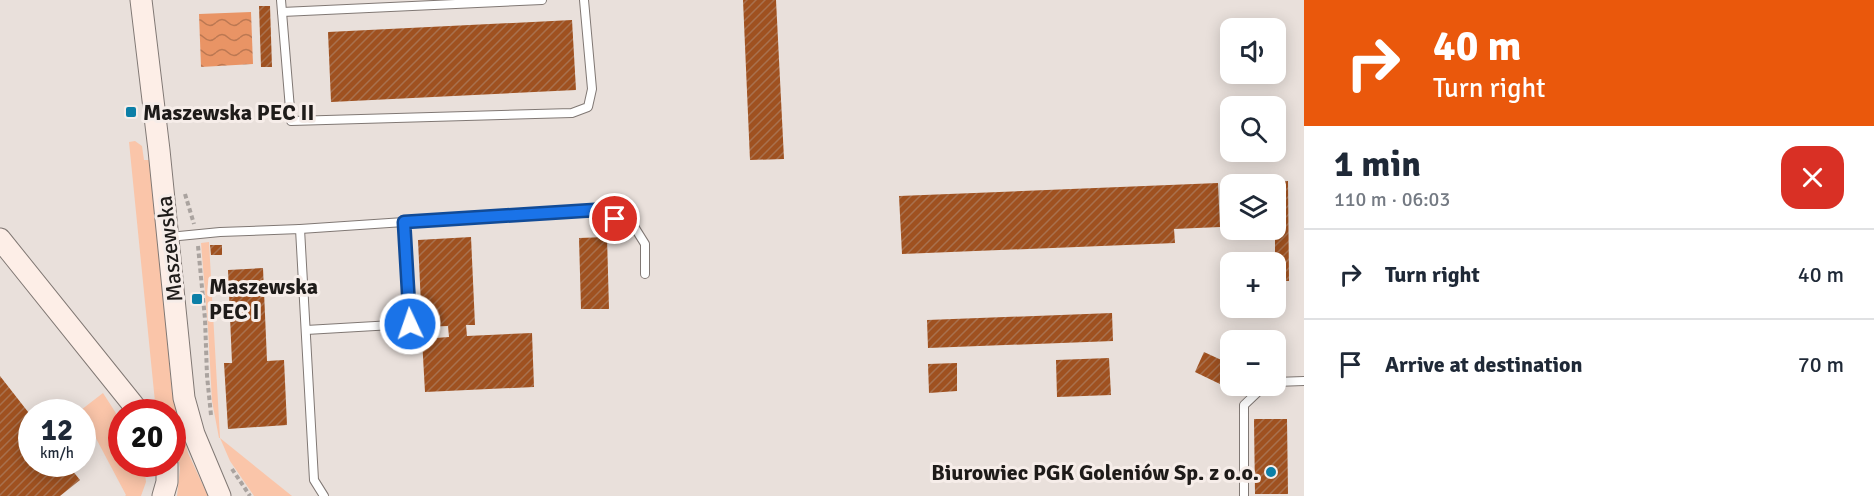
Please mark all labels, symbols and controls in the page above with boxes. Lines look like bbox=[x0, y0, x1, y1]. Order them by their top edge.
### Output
map controls bbox=[1220, 18, 1286, 396]
button: sound bbox=[1220, 18, 1286, 84]
text: 40 m bbox=[1433, 21, 1522, 72]
icon: right bbox=[1334, 24, 1412, 102]
text: Turn right bbox=[1433, 72, 1546, 105]
button: search bbox=[1220, 96, 1286, 162]
place label: Maszewska PEC II bbox=[143, 99, 314, 126]
marker: Maszewska PEC II bbox=[124, 105, 138, 119]
text: 1 min bbox=[1334, 142, 1421, 187]
button: close bbox=[1781, 146, 1844, 209]
button: layers bbox=[1220, 174, 1286, 240]
text: 110 m · 06:03 bbox=[1334, 187, 1450, 212]
pin bbox=[589, 193, 640, 244]
street label: Maszewska bbox=[151, 195, 188, 303]
icon: arrive bbox=[598, 202, 631, 235]
button: + bbox=[1220, 252, 1286, 318]
icon: right bbox=[1334, 258, 1367, 291]
text: Turn right bbox=[1385, 261, 1480, 288]
text: 40 m bbox=[1798, 261, 1844, 288]
place label: Maszewska PEC I bbox=[209, 273, 318, 325]
marker: Maszewska PEC I bbox=[190, 292, 204, 306]
position arrow bbox=[378, 292, 442, 356]
button: − bbox=[1220, 330, 1286, 396]
icon: arrive bbox=[1334, 348, 1367, 381]
text: Arrive at destination bbox=[1385, 351, 1582, 378]
text: 70 m bbox=[1798, 351, 1844, 378]
speed limit sign: 20 bbox=[108, 399, 186, 477]
text: 12 bbox=[41, 412, 73, 449]
text: km/h bbox=[40, 444, 74, 462]
place label: Biurowiec PGK Goleniów Sp. z o.o. bbox=[931, 459, 1259, 486]
marker: Biurowiec PGK Goleniów Sp. z o.o. bbox=[1264, 465, 1278, 479]

